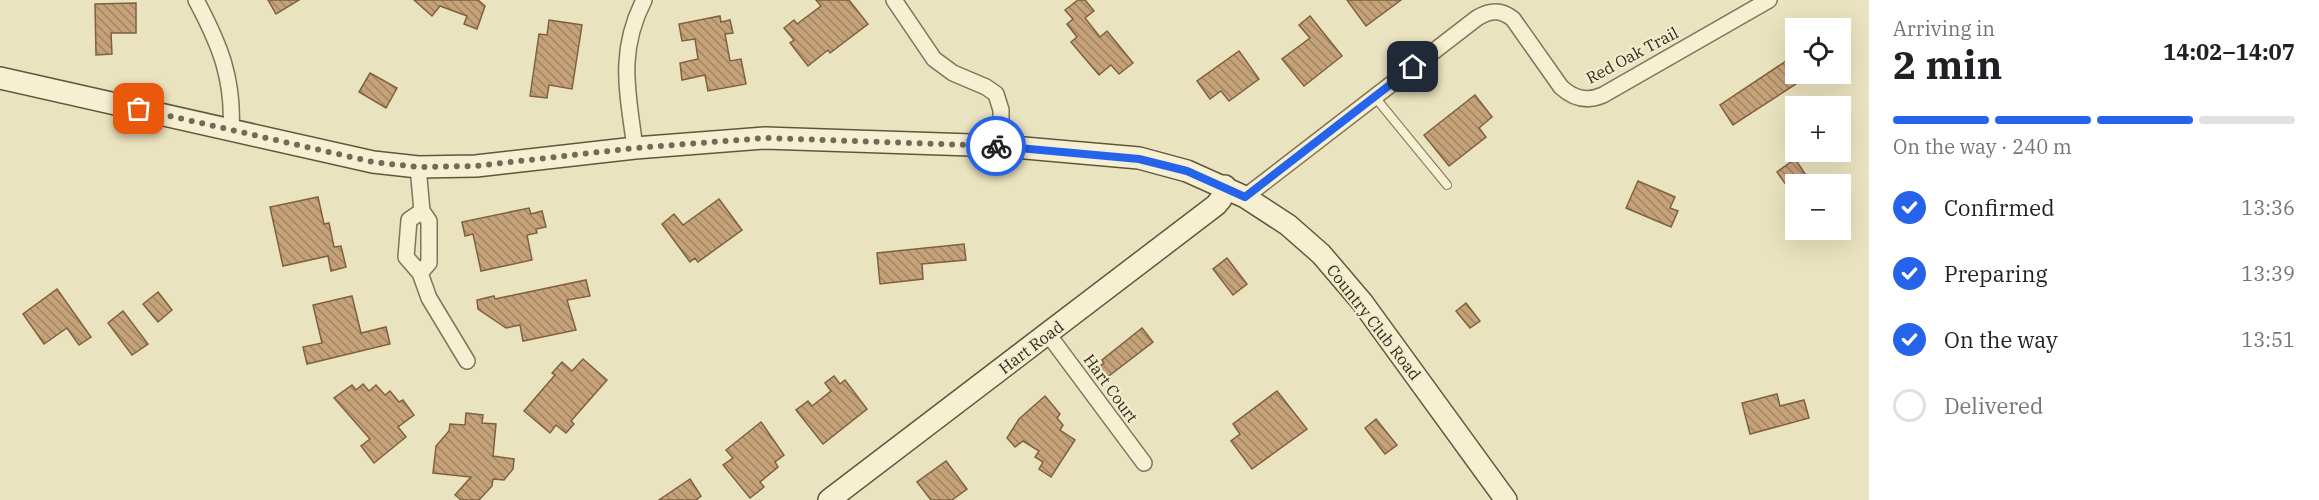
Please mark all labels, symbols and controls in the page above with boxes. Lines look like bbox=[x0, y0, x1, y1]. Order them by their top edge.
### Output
text: Arriving in bbox=[1893, 15, 1995, 42]
map controls bbox=[1785, 18, 1851, 240]
button: locate bbox=[1785, 18, 1851, 84]
street label: Red Oak Trail bbox=[1582, 22, 1682, 88]
text: 14:02–14:07 bbox=[2163, 37, 2295, 66]
text: 2 min bbox=[1893, 39, 2002, 90]
pin bbox=[1387, 41, 1438, 92]
icon: home bbox=[1396, 50, 1429, 83]
pin bbox=[113, 83, 164, 134]
icon: bag bbox=[122, 92, 155, 125]
button: + bbox=[1785, 96, 1851, 162]
courier bbox=[966, 116, 1026, 176]
icon: bike bbox=[980, 130, 1013, 163]
text: On the way · 240 m bbox=[1893, 133, 2072, 160]
button: − bbox=[1785, 174, 1851, 240]
icon: check bbox=[1893, 191, 1926, 224]
text: Confirmed bbox=[1944, 193, 2055, 222]
text: 13:36 bbox=[2241, 194, 2295, 221]
icon: check bbox=[1893, 257, 1926, 290]
text: Preparing bbox=[1944, 259, 2048, 288]
street label: Country Club Road bbox=[1323, 260, 1426, 384]
text: 13:39 bbox=[2241, 260, 2295, 287]
street label: Hart Road bbox=[995, 316, 1068, 378]
icon: check bbox=[1893, 323, 1926, 356]
text: On the way bbox=[1944, 325, 2058, 354]
text: 13:51 bbox=[2241, 326, 2295, 353]
street label: Hart Court bbox=[1079, 350, 1143, 427]
text: Delivered bbox=[1944, 391, 2043, 420]

